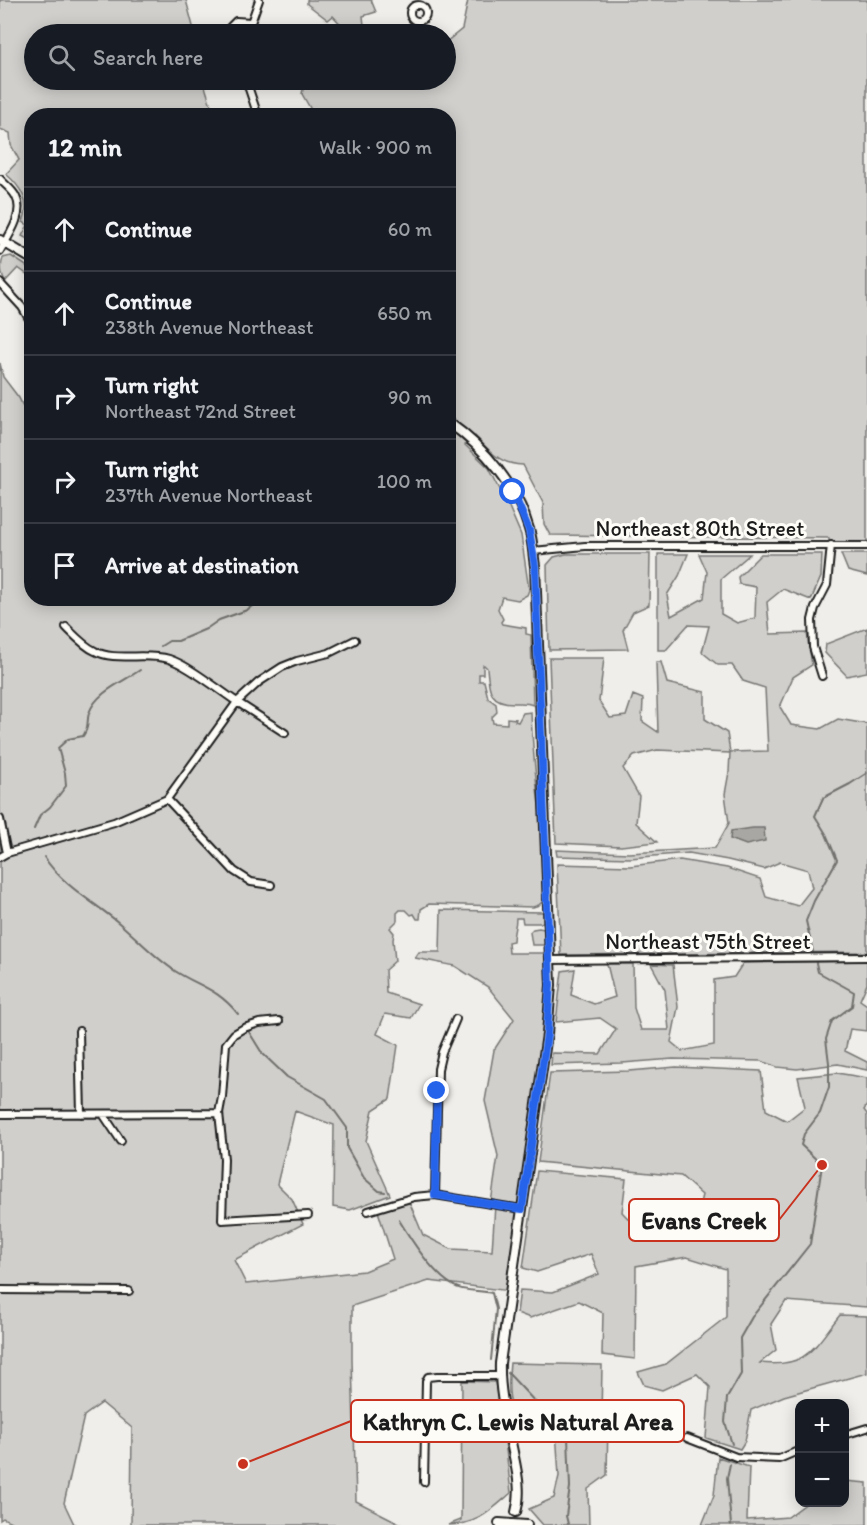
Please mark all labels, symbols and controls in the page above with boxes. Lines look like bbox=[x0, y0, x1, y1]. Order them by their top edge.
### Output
search box bbox=[24, 24, 456, 90]
icon: search bbox=[45, 41, 78, 74]
text: Search here bbox=[93, 44, 203, 71]
text: 12 min bbox=[48, 131, 122, 163]
text: Walk · 900 m bbox=[319, 135, 432, 159]
icon: ahead bbox=[48, 213, 81, 246]
text: Continue bbox=[105, 216, 192, 243]
text: 60 m bbox=[388, 217, 432, 241]
text: Continue bbox=[105, 288, 192, 315]
icon: ahead bbox=[48, 297, 81, 330]
text: 650 m bbox=[377, 301, 432, 325]
text: 238th Avenue Northeast bbox=[105, 315, 313, 339]
text: Turn right bbox=[105, 372, 199, 399]
icon: right bbox=[48, 381, 81, 414]
text: 90 m bbox=[388, 385, 432, 409]
text: Northeast 72nd Street bbox=[105, 399, 296, 423]
text: Turn right bbox=[105, 456, 199, 483]
icon: right bbox=[48, 465, 81, 498]
text: 100 m bbox=[377, 469, 432, 493]
route start bbox=[499, 478, 525, 504]
text: 237th Avenue Northeast bbox=[105, 483, 312, 507]
street label: Northeast 80th Street bbox=[596, 515, 804, 542]
icon: arrive bbox=[48, 549, 81, 582]
text: Arrive at destination bbox=[105, 552, 299, 579]
street label: Northeast 75th Street bbox=[605, 928, 811, 955]
route end bbox=[423, 1077, 449, 1103]
callout: Evans Creek bbox=[629, 1199, 779, 1241]
text: Evans Creek bbox=[641, 1206, 767, 1235]
map controls bbox=[795, 1399, 849, 1507]
button: + bbox=[795, 1399, 849, 1453]
callout: Kathryn C. Lewis Natural Area bbox=[351, 1400, 684, 1442]
text: Kathryn C. Lewis Natural Area bbox=[363, 1407, 674, 1437]
button: − bbox=[795, 1453, 849, 1507]

